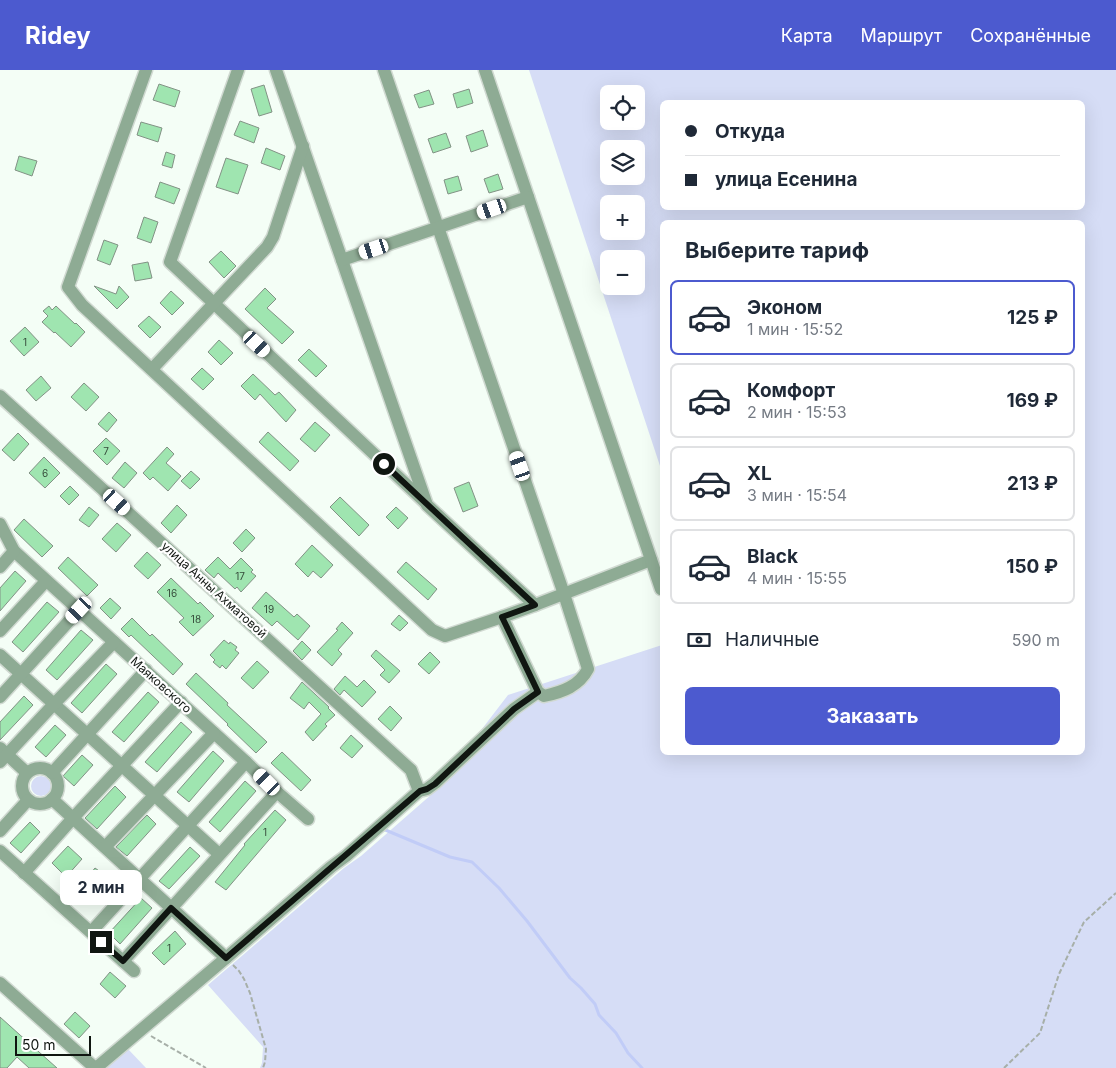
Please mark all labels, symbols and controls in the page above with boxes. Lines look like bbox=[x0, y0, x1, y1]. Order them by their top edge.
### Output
text: Ridey bbox=[25, 21, 91, 50]
text: Карта bbox=[781, 25, 833, 46]
text: Маршрут bbox=[861, 25, 942, 46]
text: Сохранённые bbox=[970, 25, 1091, 46]
map controls bbox=[600, 85, 645, 295]
button: locate bbox=[600, 85, 645, 130]
text: Откуда bbox=[715, 120, 785, 143]
button: layers bbox=[600, 140, 645, 185]
text: улица Есенина bbox=[715, 168, 857, 191]
button: + bbox=[600, 195, 645, 240]
car bbox=[475, 197, 508, 221]
car bbox=[357, 237, 390, 261]
text: Выберите тариф bbox=[685, 237, 869, 263]
button: − bbox=[600, 250, 645, 295]
icon: car bbox=[687, 295, 732, 340]
text: Эконом bbox=[747, 296, 822, 319]
text: 125 ₽ bbox=[1007, 306, 1058, 329]
text: 1 мин · 15:52 bbox=[747, 319, 843, 339]
car bbox=[240, 328, 273, 360]
house number: 1 bbox=[23, 336, 27, 348]
icon: car bbox=[687, 378, 732, 423]
text: Комфорт bbox=[747, 379, 835, 402]
text: 169 ₽ bbox=[1007, 389, 1058, 412]
text: 2 мин · 15:53 bbox=[747, 402, 847, 422]
house number: 7 bbox=[103, 445, 109, 457]
car bbox=[508, 449, 531, 483]
route start bbox=[373, 453, 395, 475]
icon: car bbox=[687, 461, 732, 506]
text: XL bbox=[747, 462, 772, 485]
house number: 6 bbox=[42, 467, 48, 479]
text: 213 ₽ bbox=[1007, 472, 1058, 495]
text: 3 мин · 15:54 bbox=[747, 485, 847, 505]
car bbox=[100, 486, 133, 518]
street label: улица Анны Ахматовой bbox=[159, 538, 270, 641]
icon: car bbox=[687, 544, 732, 589]
text: Black bbox=[747, 545, 798, 568]
text: 150 ₽ bbox=[1006, 555, 1058, 578]
text: 4 мин · 15:55 bbox=[747, 568, 847, 588]
house number: 17 bbox=[235, 570, 245, 582]
house number: 16 bbox=[167, 587, 177, 599]
car bbox=[63, 594, 94, 626]
house number: 19 bbox=[264, 603, 274, 615]
house number: 18 bbox=[191, 613, 201, 625]
icon: cash bbox=[685, 626, 713, 654]
text: Наличные bbox=[725, 628, 819, 651]
text: 590 m bbox=[1012, 630, 1060, 650]
street label: Маяковского bbox=[128, 653, 195, 716]
button: Заказать bbox=[685, 687, 1060, 745]
car bbox=[251, 766, 282, 798]
house number: 1 bbox=[263, 826, 267, 838]
callout: 2 мин bbox=[60, 870, 142, 904]
text: 2 мин bbox=[78, 877, 124, 897]
route end bbox=[90, 931, 112, 953]
house number: 1 bbox=[167, 942, 171, 954]
scale bar bbox=[15, 1033, 91, 1056]
text: 50 m bbox=[22, 1036, 56, 1053]

